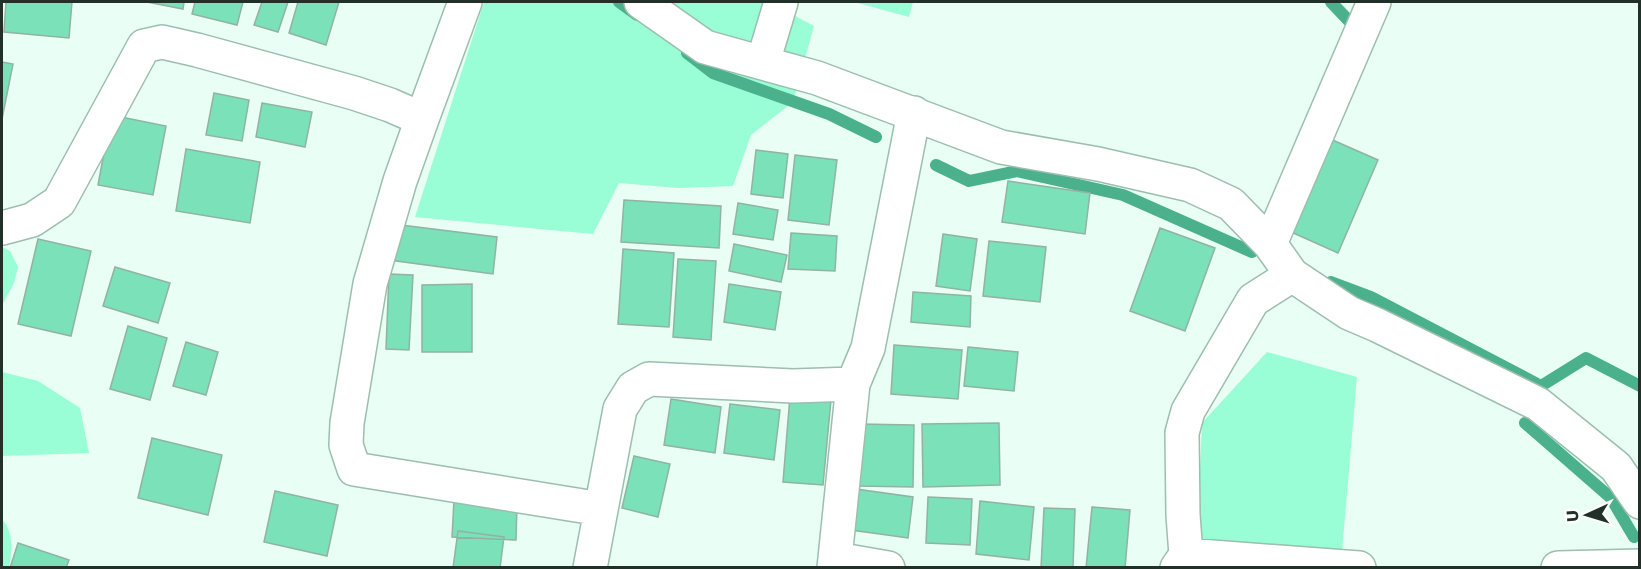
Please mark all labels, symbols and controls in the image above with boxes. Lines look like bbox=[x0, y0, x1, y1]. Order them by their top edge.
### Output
north arrow bbox=[1557, 485, 1617, 545]
text: U bbox=[1562, 510, 1582, 523]

